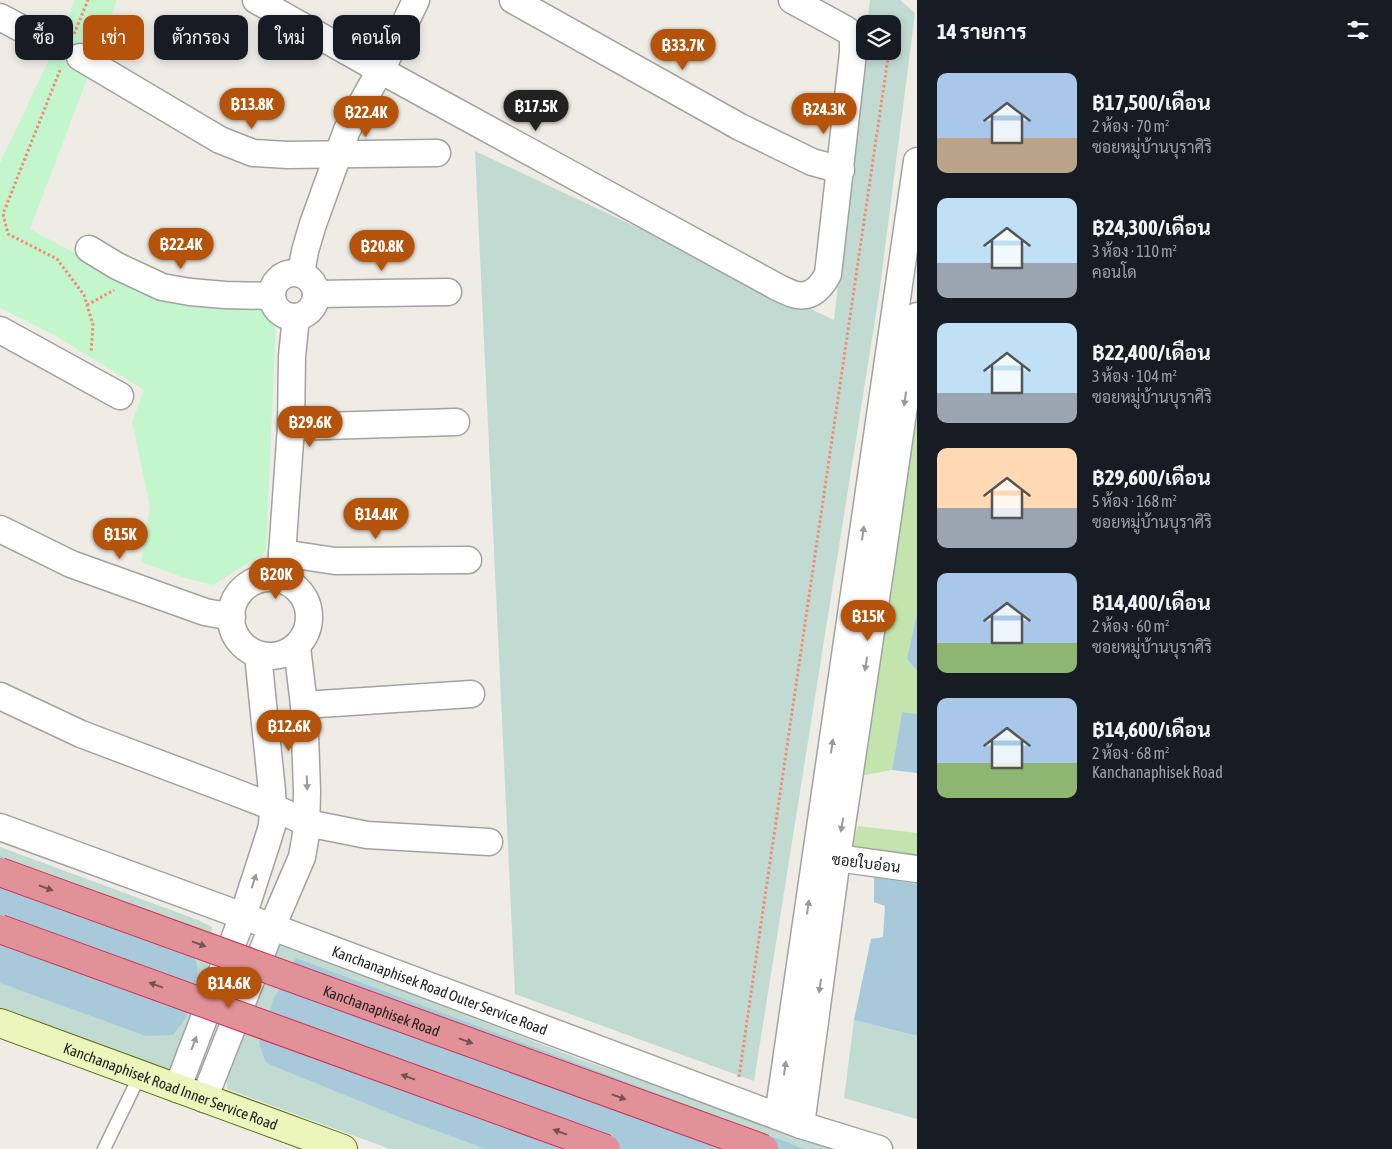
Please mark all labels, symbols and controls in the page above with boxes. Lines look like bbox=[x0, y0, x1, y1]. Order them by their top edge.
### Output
chip: ซื้อ bbox=[15, 15, 73, 60]
chip: เช่า bbox=[83, 15, 144, 60]
chip: ตัวกรอง bbox=[154, 15, 248, 60]
chip: ใหม่ bbox=[258, 15, 323, 60]
chip: คอนโด bbox=[333, 15, 420, 60]
map controls bbox=[856, 15, 901, 60]
button: layers bbox=[856, 15, 901, 60]
icon: filters bbox=[1344, 16, 1372, 44]
text: 14 รายการ bbox=[937, 19, 1027, 43]
pin: ฿33.7K bbox=[642, 28, 724, 71]
text: ฿33.7K bbox=[662, 36, 704, 54]
pin: ฿13.8K bbox=[211, 88, 293, 130]
pin: ฿17.5K bbox=[495, 90, 577, 132]
text: ฿17,500/เดือน bbox=[1092, 90, 1211, 114]
pin: ฿24.3K bbox=[783, 92, 865, 135]
icon: home bbox=[977, 93, 1037, 153]
text: ฿13.8K bbox=[231, 95, 273, 113]
pin: ฿22.4K bbox=[325, 96, 407, 138]
text: ฿17.5K bbox=[515, 97, 557, 115]
text: ฿24.3K bbox=[803, 100, 845, 118]
text: ฿22.4K bbox=[345, 103, 387, 121]
text: 2 ห้อง · 70 m² bbox=[1092, 117, 1170, 135]
text: ซอยหมู่บ้านบุราศิริ bbox=[1092, 138, 1212, 156]
text: ฿24,300/เดือน bbox=[1092, 215, 1211, 239]
icon: home bbox=[977, 218, 1037, 278]
pin: ฿22.4K bbox=[140, 228, 222, 270]
pin: ฿20.8K bbox=[341, 230, 423, 272]
text: ฿22.4K bbox=[160, 235, 202, 253]
text: ฿20.8K bbox=[361, 237, 403, 255]
text: 3 ห้อง · 110 m² bbox=[1092, 242, 1177, 260]
text: คอนโด bbox=[1092, 263, 1137, 281]
text: ฿22,400/เดือน bbox=[1092, 340, 1211, 364]
icon: home bbox=[977, 343, 1037, 403]
text: 3 ห้อง · 104 m² bbox=[1092, 367, 1177, 385]
text: ซอยหมู่บ้านบุราศิริ bbox=[1092, 388, 1212, 406]
one-way arrow bbox=[901, 392, 909, 408]
pin: ฿29.6K bbox=[269, 406, 351, 448]
text: ฿29.6K bbox=[289, 413, 331, 431]
text: ฿29,600/เดือน bbox=[1092, 465, 1211, 489]
icon: home bbox=[977, 468, 1037, 528]
text: 5 ห้อง · 168 m² bbox=[1092, 492, 1177, 510]
pin: ฿14.4K bbox=[335, 498, 417, 540]
text: ฿14.4K bbox=[355, 505, 397, 523]
text: ซอยหมู่บ้านบุราศิริ bbox=[1092, 513, 1212, 531]
pin: ฿15K bbox=[90, 518, 150, 560]
text: ฿15K bbox=[104, 525, 136, 543]
one-way arrow bbox=[859, 525, 867, 541]
pin: ฿20K bbox=[246, 558, 306, 600]
text: ฿20K bbox=[260, 565, 292, 583]
text: ฿14,400/เดือน bbox=[1092, 590, 1211, 614]
icon: home bbox=[977, 593, 1037, 653]
pin: ฿15K bbox=[838, 600, 898, 642]
text: ฿15K bbox=[852, 607, 884, 625]
text: 2 ห้อง · 60 m² bbox=[1092, 617, 1170, 635]
text: ซอยหมู่บ้านบุราศิริ bbox=[1092, 638, 1212, 656]
one-way arrow bbox=[862, 656, 870, 672]
pin: ฿12.6K bbox=[248, 710, 330, 752]
text: ฿12.6K bbox=[268, 717, 310, 735]
text: ฿14,600/เดือน bbox=[1092, 717, 1211, 741]
icon: home bbox=[977, 718, 1037, 778]
one-way arrow bbox=[828, 738, 836, 754]
text: 2 ห้อง · 68 m² bbox=[1092, 744, 1170, 762]
text: Kanchanaphisek Road bbox=[1092, 763, 1223, 781]
one-way arrow bbox=[303, 775, 311, 791]
one-way arrow bbox=[838, 817, 846, 833]
street label: ซอยใบอ่อน bbox=[831, 849, 901, 876]
one-way arrow bbox=[251, 873, 258, 888]
one-way arrow bbox=[39, 884, 54, 892]
one-way arrow bbox=[804, 898, 812, 914]
street label: Kanchanaphisek Road Outer Service Road bbox=[329, 940, 549, 1038]
one-way arrow bbox=[191, 941, 206, 948]
pin: ฿14.6K bbox=[188, 966, 270, 1009]
text: ฿14.6K bbox=[208, 974, 250, 992]
one-way arrow bbox=[816, 978, 824, 994]
one-way arrow bbox=[149, 981, 164, 988]
street label: Kanchanaphisek Road bbox=[321, 981, 443, 1039]
one-way arrow bbox=[191, 1036, 199, 1050]
one-way arrow bbox=[459, 1038, 474, 1045]
street label: Kanchanaphisek Road Inner Service Road bbox=[61, 1039, 280, 1133]
one-way arrow bbox=[781, 1059, 789, 1075]
one-way arrow bbox=[400, 1073, 415, 1080]
one-way arrow bbox=[612, 1093, 627, 1101]
one-way arrow bbox=[553, 1128, 568, 1135]

